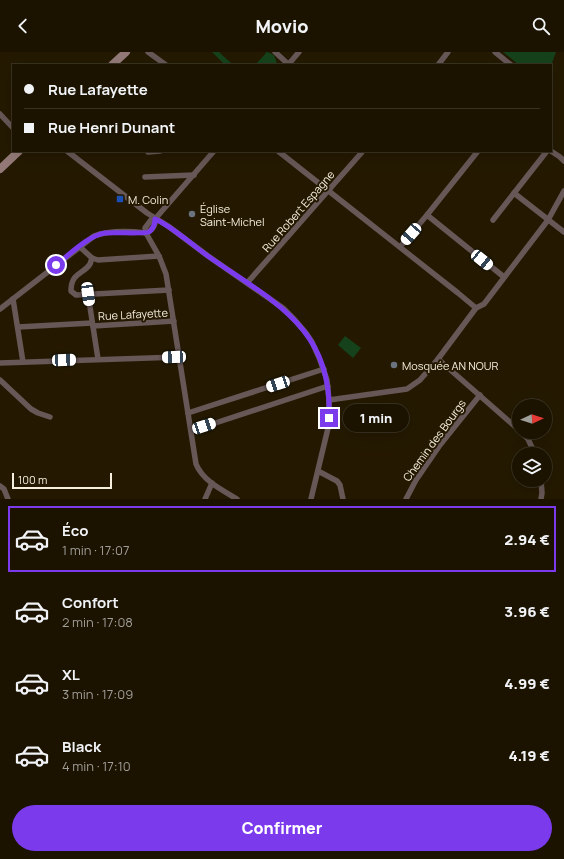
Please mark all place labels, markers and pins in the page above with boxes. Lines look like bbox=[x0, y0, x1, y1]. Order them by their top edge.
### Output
place label: M. Colin bbox=[128, 192, 168, 207]
marker: M. Colin bbox=[115, 194, 125, 204]
place label: Église Saint-Michel bbox=[200, 201, 264, 229]
marker: Église Saint-Michel bbox=[187, 209, 197, 219]
place label: Mosquée AN NOUR bbox=[402, 358, 498, 373]
marker: Mosquée AN NOUR bbox=[389, 360, 399, 370]

